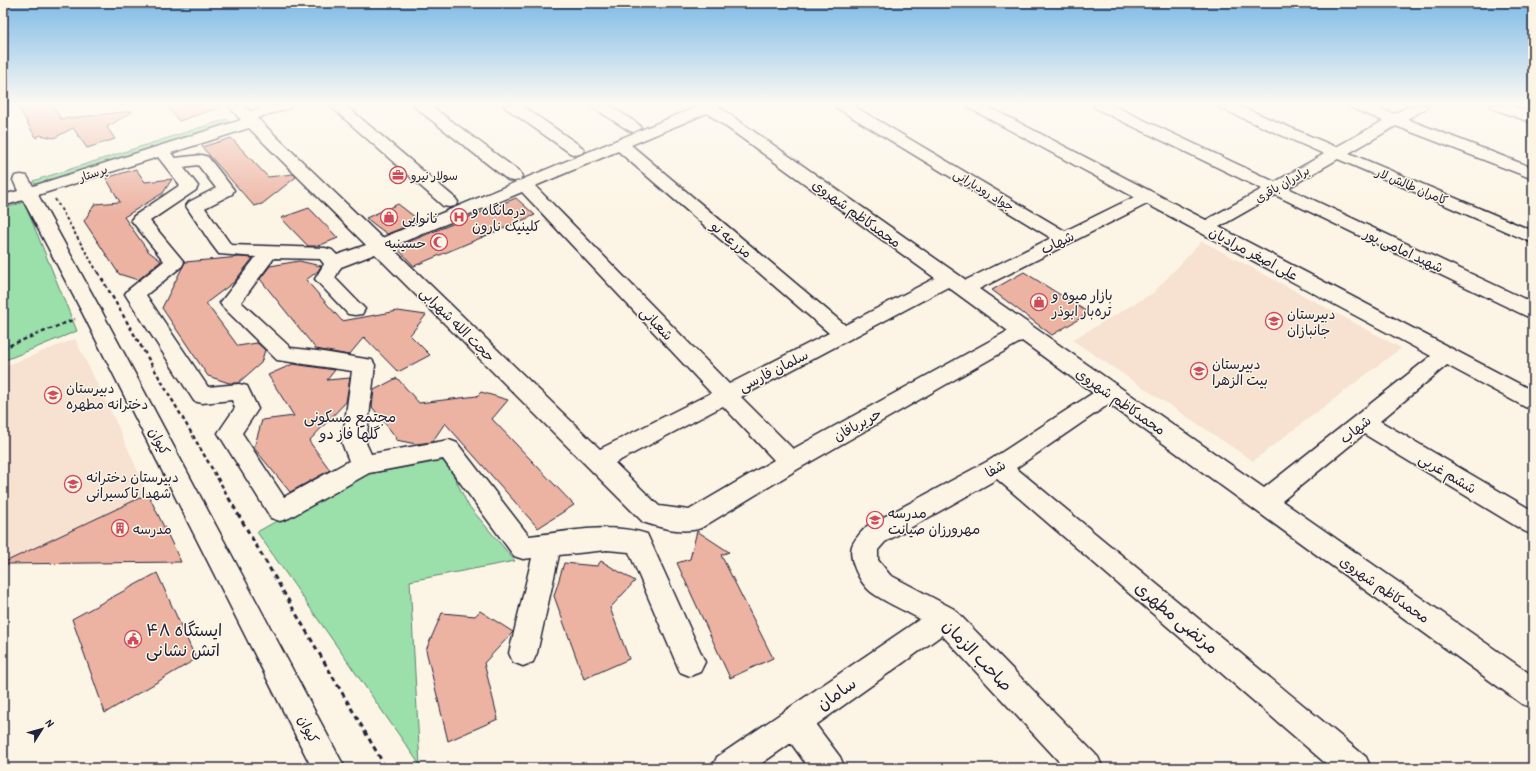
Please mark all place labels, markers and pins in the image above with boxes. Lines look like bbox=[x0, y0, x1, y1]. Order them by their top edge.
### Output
office icon: سولار نیرو bbox=[388, 165, 408, 185]
place label: سولار نیرو bbox=[410, 167, 458, 184]
place label: درمانگاه و کلینیک نارون bbox=[471, 200, 540, 235]
shop icon: نانوایی bbox=[379, 207, 399, 227]
hospital icon: درمانگاه و کلینیک نارون bbox=[449, 207, 469, 227]
place label: نانوایی bbox=[402, 208, 438, 227]
mosque icon: حسینیه bbox=[429, 232, 449, 252]
place label: حسینیه bbox=[385, 233, 426, 252]
place label: بازار میوه و تره‌بار ابوذر bbox=[1051, 285, 1113, 320]
shop icon: بازار میوه و تره‌بار ابوذر bbox=[1029, 292, 1049, 312]
place label: دبیرستان جانبازان bbox=[1287, 304, 1335, 339]
school or university icon: دبیرستان جانبازان bbox=[1264, 311, 1284, 331]
place label: دبیرستان بیت الزهرا bbox=[1212, 354, 1268, 389]
school or university icon: دبیرستان بیت الزهرا bbox=[1189, 361, 1209, 381]
place label: دبیرستان دخترانه مطهره bbox=[66, 378, 148, 413]
school or university icon: دبیرستان دخترانه مطهره bbox=[43, 385, 63, 405]
place label: دبیرستان دخترانه شهدا تاکسیرانی bbox=[86, 467, 179, 502]
school or university icon: دبیرستان دخترانه شهدا تاکسیرانی bbox=[63, 474, 83, 494]
place label: مدرسه مهرورزان صیانت bbox=[888, 503, 980, 538]
school or university icon: مدرسه مهرورزان صیانت bbox=[865, 510, 885, 530]
building icon: مدرسه bbox=[110, 518, 130, 538]
place label: مدرسه bbox=[133, 519, 172, 538]
place label: ایستگاه ۴۸ اتش نشانی bbox=[146, 618, 222, 661]
public building icon: ایستگاه ۴۸ اتش نشانی bbox=[123, 629, 143, 649]

